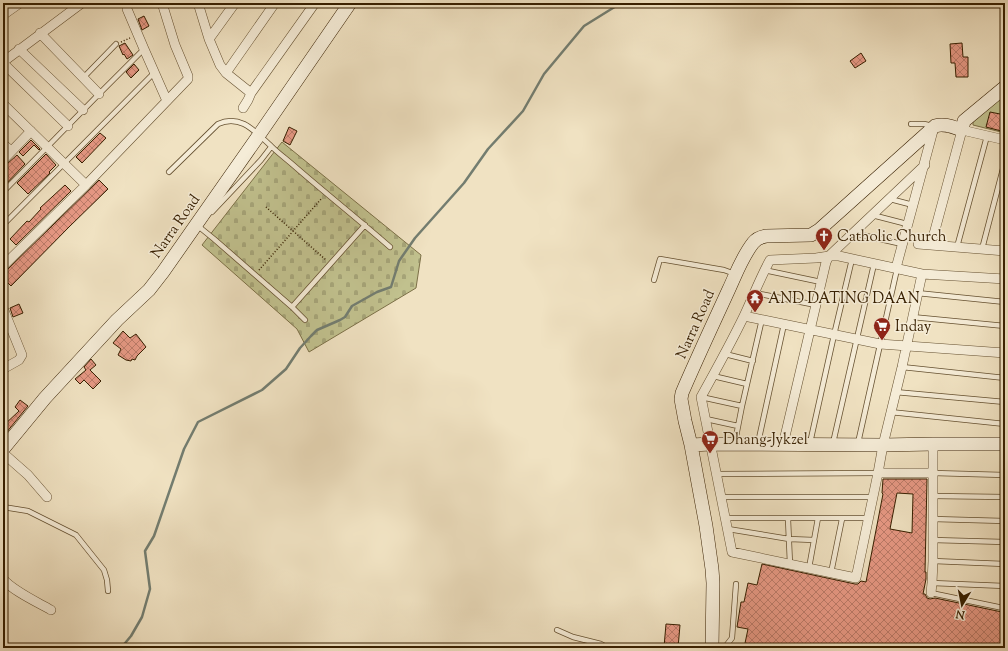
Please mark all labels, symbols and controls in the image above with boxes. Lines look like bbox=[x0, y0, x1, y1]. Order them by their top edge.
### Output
street label: Narra Road bbox=[146, 190, 206, 263]
church icon: Catholic Church bbox=[814, 226, 834, 251]
place label: Catholic Church bbox=[837, 227, 947, 248]
street label: Narra Road bbox=[672, 286, 721, 363]
temple icon: AND DATING DAAN bbox=[745, 288, 765, 313]
place label: AND DATING DAAN bbox=[768, 289, 920, 310]
supermarket icon: Inday bbox=[872, 316, 892, 341]
place label: Inday bbox=[895, 317, 932, 338]
supermarket icon: Dhang-Jykzel bbox=[700, 429, 720, 454]
place label: Dhang-Jykzel bbox=[723, 430, 808, 451]
north arrow bbox=[942, 585, 982, 625]
text: N bbox=[955, 605, 967, 623]

